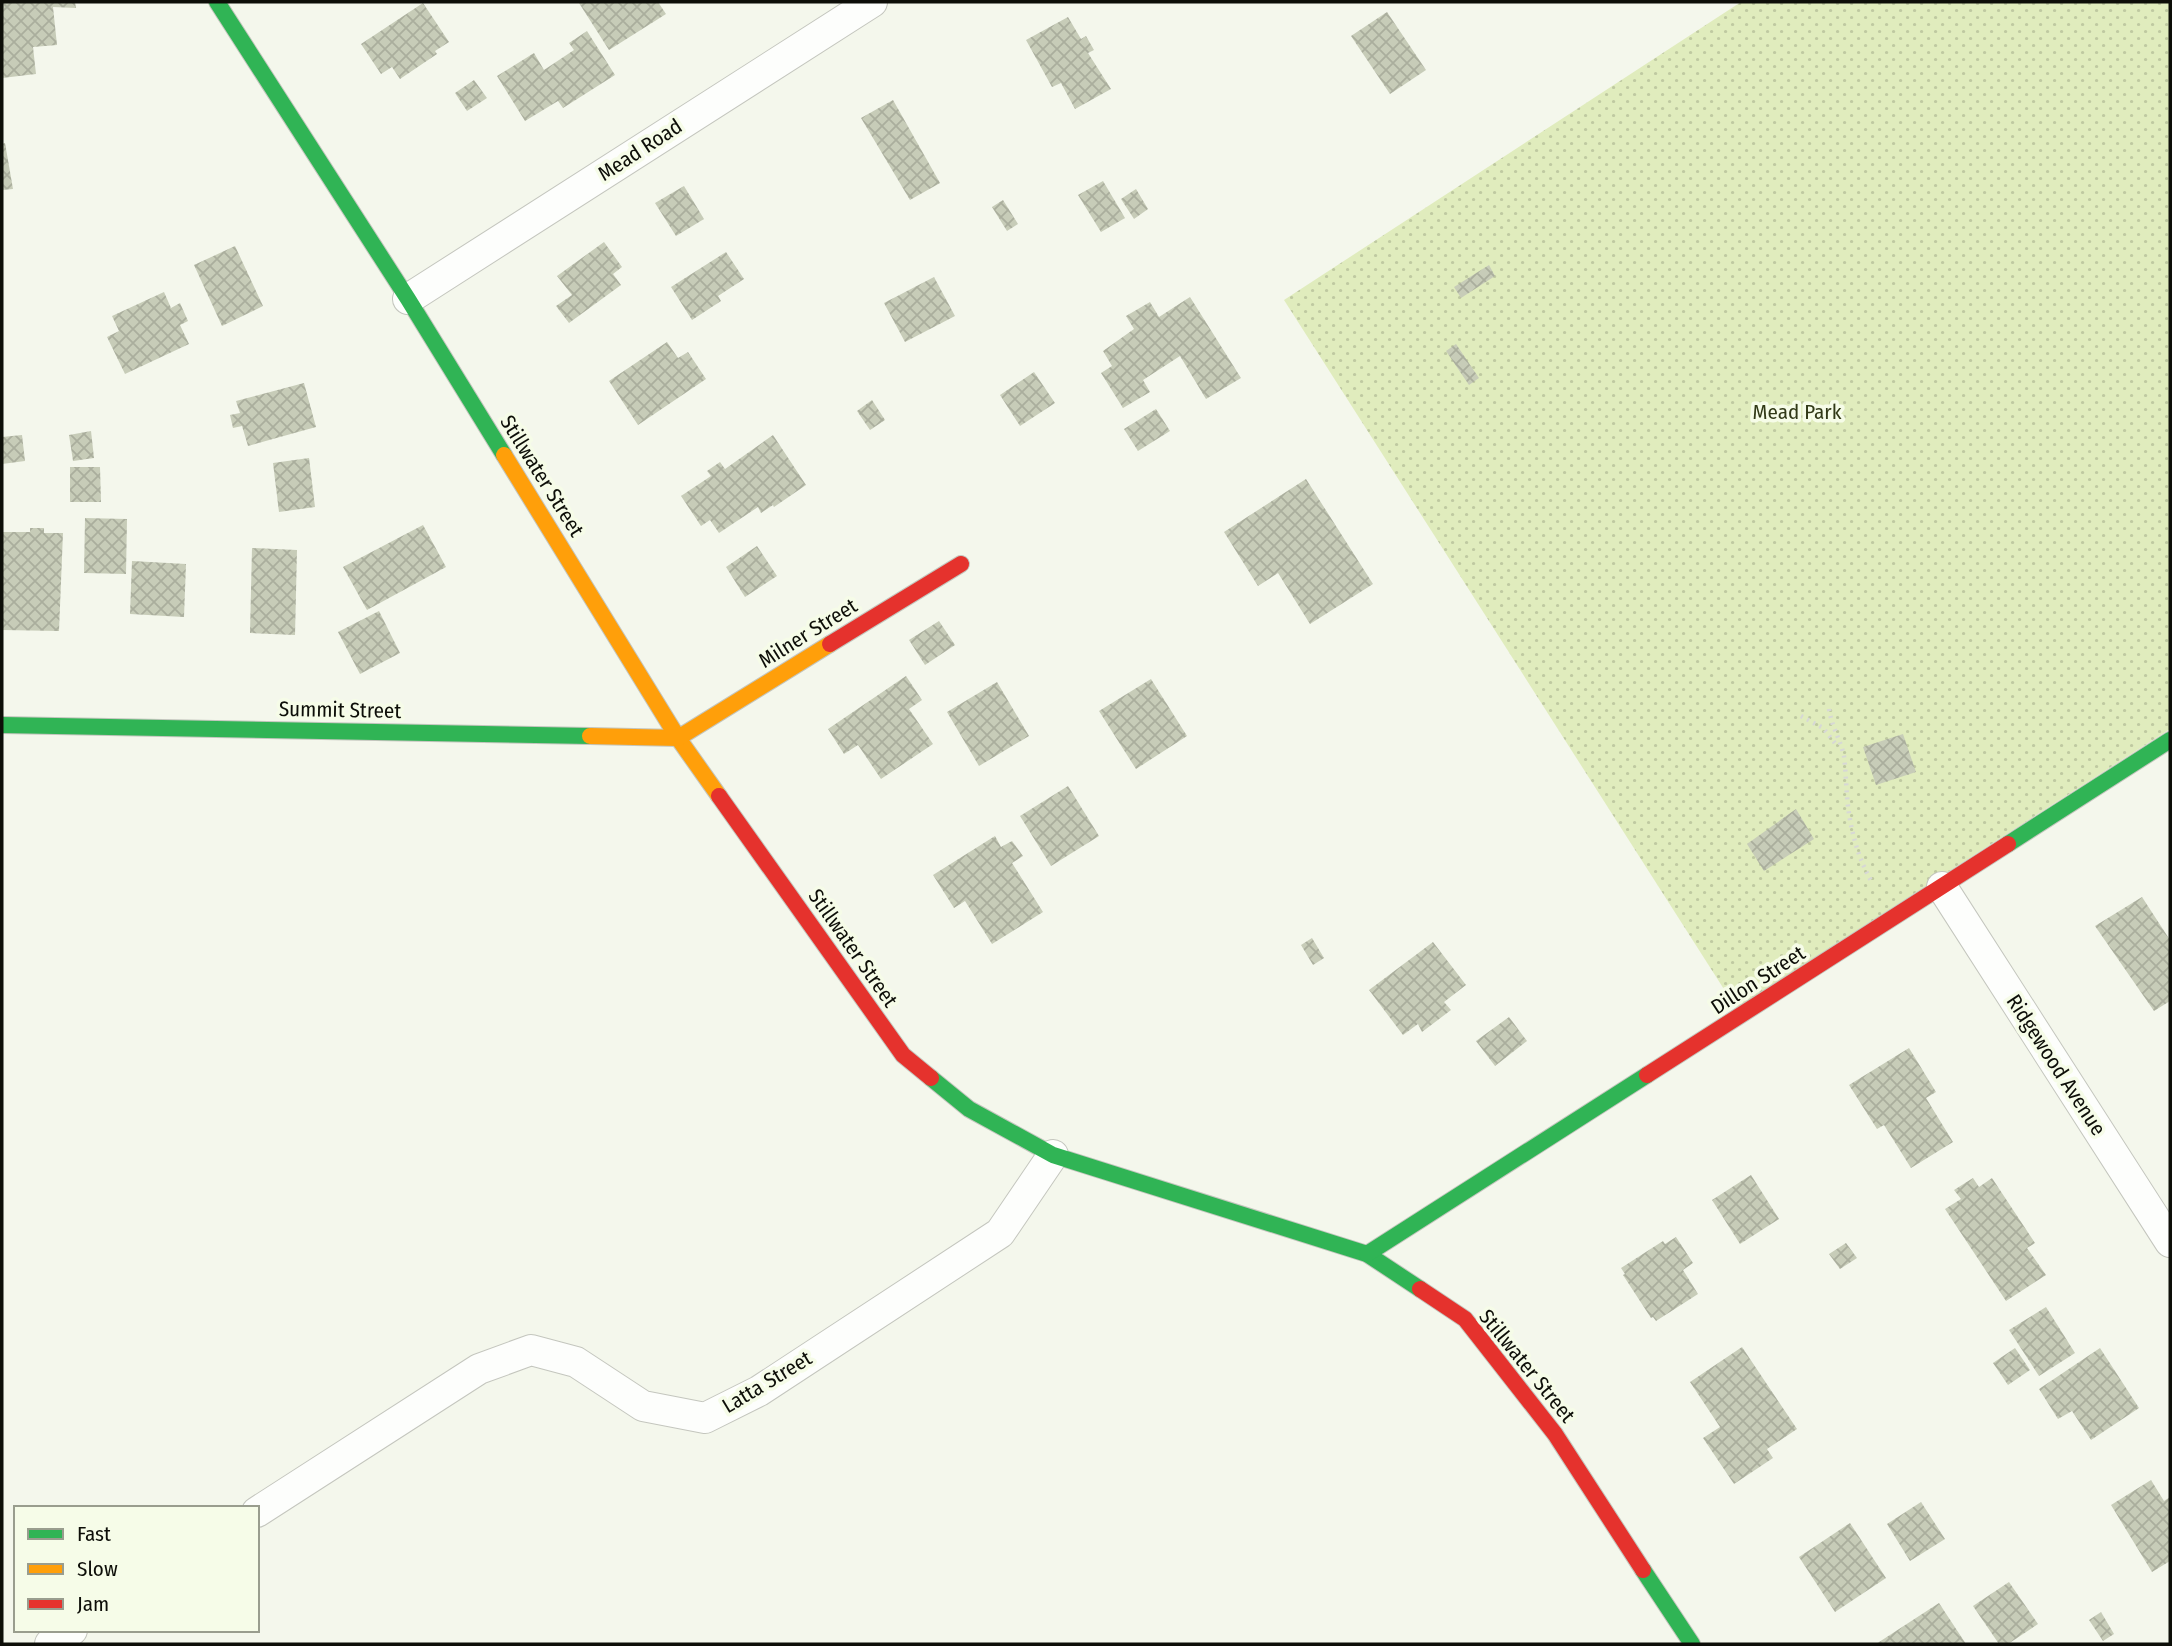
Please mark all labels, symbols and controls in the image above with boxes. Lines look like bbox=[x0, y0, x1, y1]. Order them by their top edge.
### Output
street label: Mead Road bbox=[593, 113, 687, 187]
park label: Mead Park bbox=[1753, 399, 1842, 425]
street label: Stillwater Street bbox=[494, 410, 590, 542]
street label: Milner Street bbox=[754, 592, 862, 673]
street label: Summit Street bbox=[279, 696, 402, 724]
street label: Stillwater Street bbox=[803, 884, 903, 1012]
street label: Dillon Street bbox=[1706, 940, 1810, 1020]
street label: Ridgewood Avenue bbox=[2001, 990, 2111, 1140]
street label: Stillwater Street bbox=[1473, 1304, 1581, 1428]
street label: Latta Street bbox=[717, 1345, 817, 1419]
legend bbox=[14, 1506, 259, 1632]
text: Fast bbox=[77, 1521, 111, 1547]
text: Slow bbox=[77, 1556, 118, 1582]
text: Jam bbox=[77, 1591, 109, 1617]

